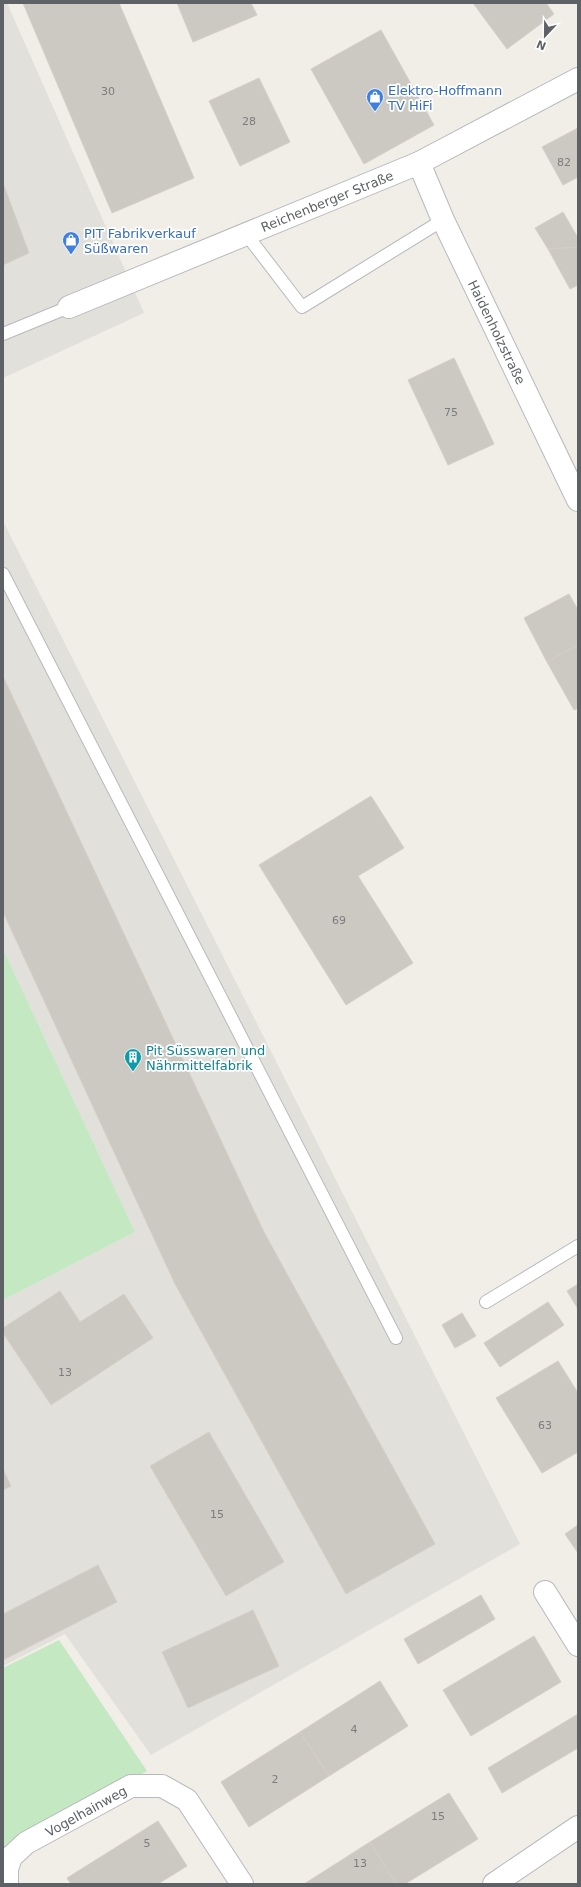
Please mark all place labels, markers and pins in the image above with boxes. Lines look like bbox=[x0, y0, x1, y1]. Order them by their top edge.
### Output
place label: Elektro-Hoffmann TV HiFi bbox=[387, 83, 502, 113]
shop icon: Elektro-Hoffmann TV HiFi bbox=[365, 87, 385, 112]
place label: PIT Fabrikverkauf Süßwaren bbox=[84, 226, 196, 256]
shop icon: PIT Fabrikverkauf Süßwaren bbox=[61, 230, 81, 255]
place label: Pit Süsswaren und Nährmittelfabrik bbox=[146, 1043, 265, 1073]
building icon: Pit Süsswaren und Nährmittelfabrik bbox=[123, 1047, 143, 1072]

